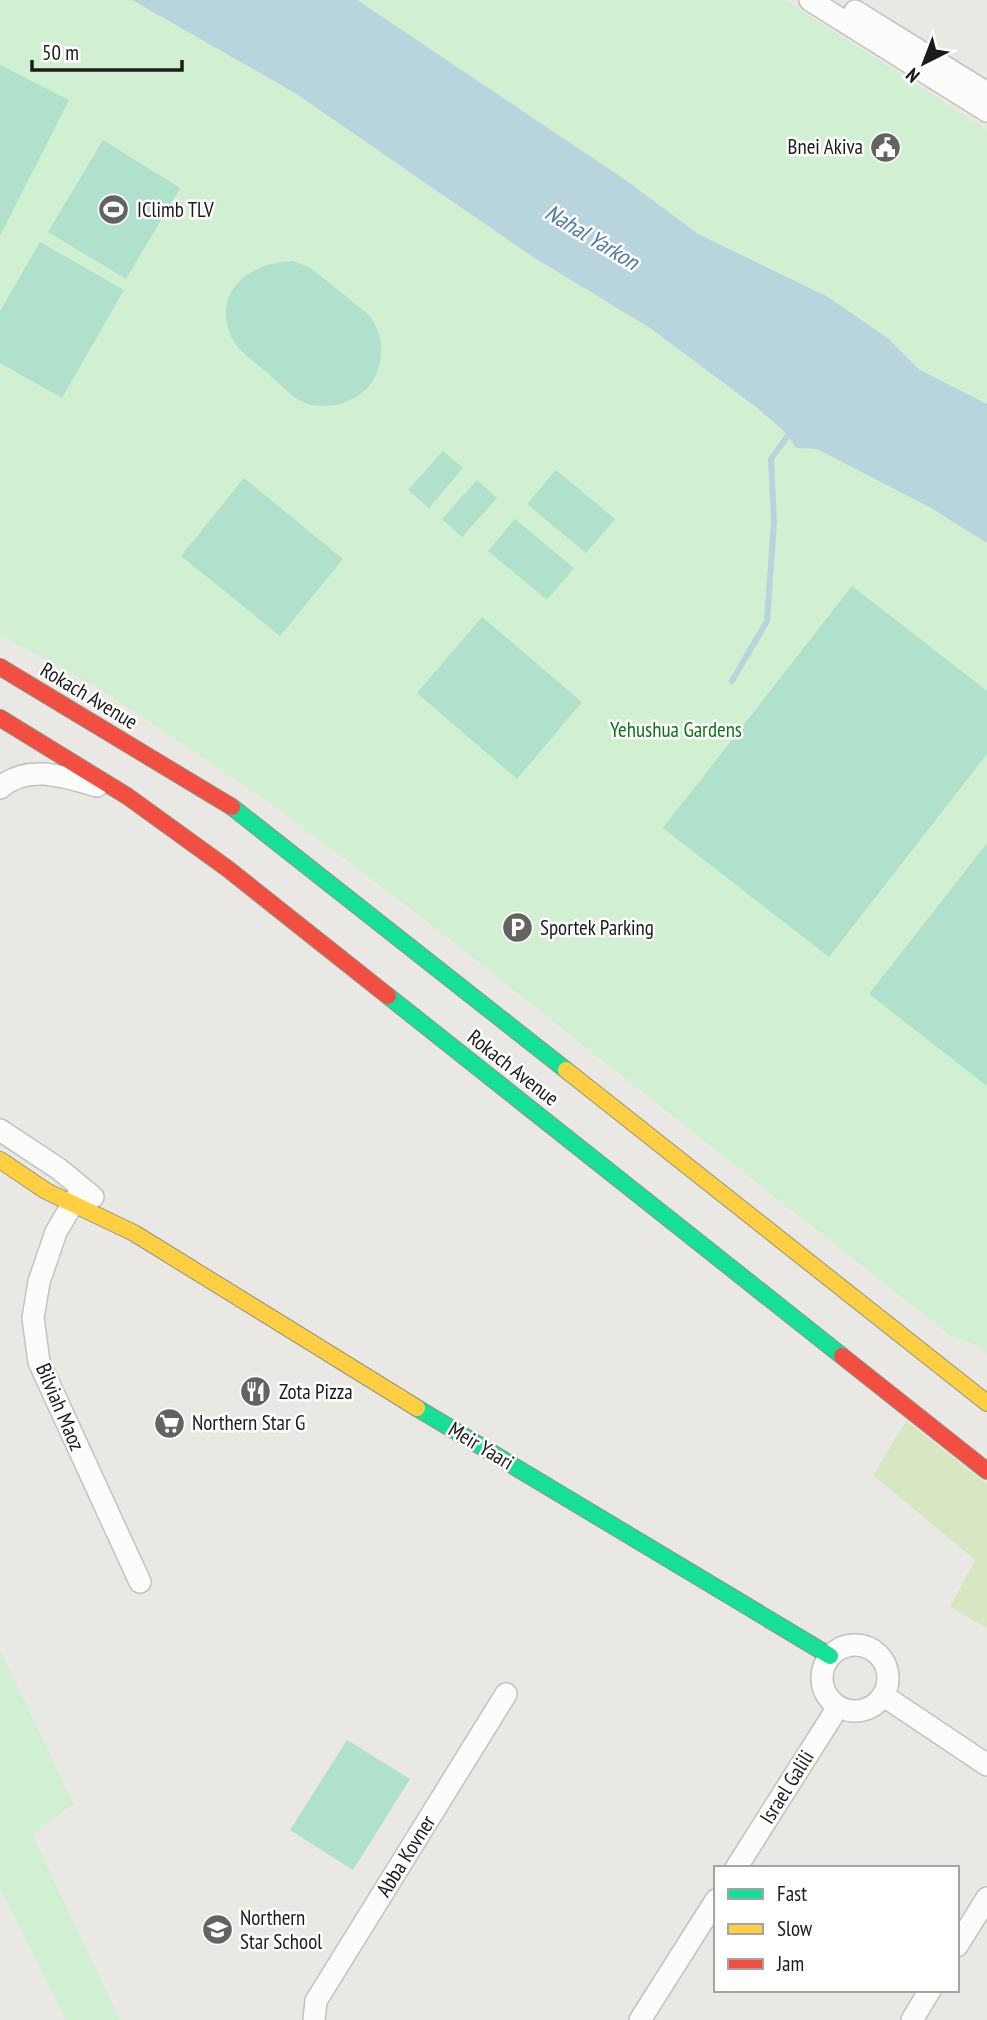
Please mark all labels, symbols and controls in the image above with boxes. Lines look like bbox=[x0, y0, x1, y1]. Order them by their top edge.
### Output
scale bar bbox=[32, 28, 182, 72]
north arrow bbox=[889, 28, 959, 98]
text: 50 m bbox=[42, 39, 79, 66]
text: N bbox=[901, 63, 924, 88]
public building icon: Bnei Akiva bbox=[869, 130, 903, 164]
place label: Bnei Akiva bbox=[788, 133, 863, 160]
sports icon: IClimb TLV bbox=[97, 193, 131, 227]
place label: IClimb TLV bbox=[137, 196, 214, 223]
water label: Nahal Yarkon bbox=[540, 197, 646, 277]
street label: Rokach Avenue bbox=[36, 656, 143, 735]
park label: Yehushua Gardens bbox=[610, 716, 742, 743]
parking icon: Sportek Parking bbox=[500, 911, 534, 945]
place label: Sportek Parking bbox=[540, 914, 654, 941]
street label: Rokach Avenue bbox=[462, 1024, 564, 1112]
street label: Bilviah Maoz bbox=[30, 1359, 91, 1455]
restaurant icon: Zota Pizza bbox=[239, 1375, 273, 1409]
place label: Zota Pizza bbox=[279, 1378, 353, 1405]
supermarket icon: Northern Star G bbox=[152, 1406, 186, 1440]
place label: Northern Star G bbox=[192, 1409, 305, 1436]
street label: Meir Yaari bbox=[444, 1416, 519, 1476]
street label: Israel Galili bbox=[753, 1745, 820, 1829]
street label: Abba Kovner bbox=[370, 1810, 441, 1902]
legend bbox=[714, 1866, 959, 1992]
text: Fast bbox=[777, 1880, 807, 1907]
place label: Northern Star School bbox=[240, 1904, 322, 1955]
school or university icon: Northern Star School bbox=[200, 1913, 234, 1947]
text: Slow bbox=[777, 1915, 813, 1942]
text: Jam bbox=[776, 1950, 804, 1977]

